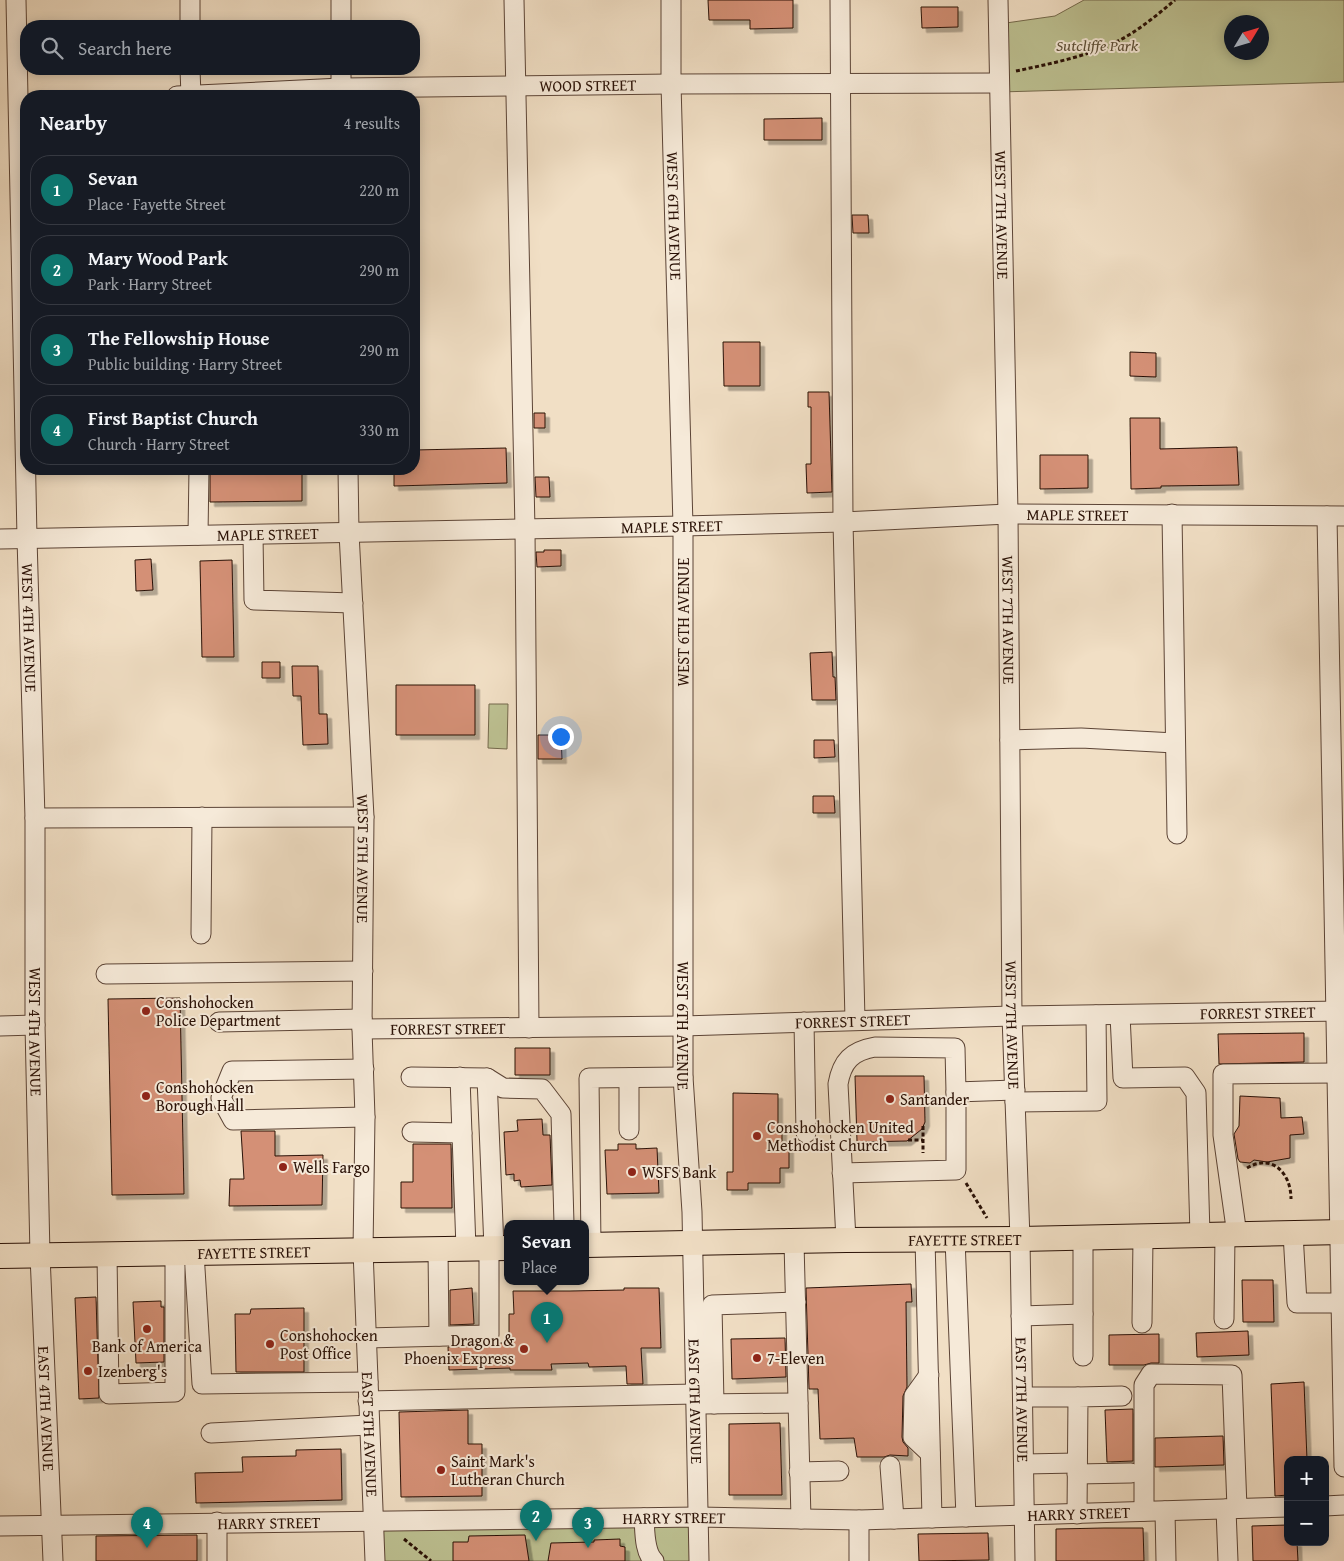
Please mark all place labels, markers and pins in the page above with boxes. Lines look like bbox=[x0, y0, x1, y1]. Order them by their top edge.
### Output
place label: Conshohocken Police Department bbox=[156, 990, 281, 1032]
marker: Conshohocken Police Department bbox=[140, 1005, 152, 1017]
place label: Conshohocken Borough Hall bbox=[156, 1075, 254, 1117]
place label: Santander bbox=[900, 1087, 970, 1111]
marker: Conshohocken Borough Hall bbox=[140, 1090, 152, 1102]
marker: Santander bbox=[884, 1093, 896, 1105]
place label: Conshohocken United Methodist Church bbox=[767, 1115, 914, 1157]
marker: Conshohocken United Methodist Church bbox=[751, 1130, 763, 1142]
place label: Wells Fargo bbox=[293, 1155, 370, 1179]
place label: WSFS Bank bbox=[642, 1160, 717, 1184]
marker: Wells Fargo bbox=[277, 1161, 289, 1173]
marker: WSFS Bank bbox=[626, 1166, 638, 1178]
pin: 1 bbox=[531, 1302, 563, 1343]
marker: Bank of America bbox=[141, 1323, 153, 1335]
place label: Conshohocken Post Office bbox=[280, 1323, 378, 1365]
place label: Dragon & Phoenix Express bbox=[404, 1328, 514, 1370]
place label: Bank of America bbox=[92, 1334, 202, 1358]
marker: Conshohocken Post Office bbox=[264, 1338, 276, 1350]
marker: Dragon & Phoenix Express bbox=[518, 1343, 530, 1355]
place label: 7-Eleven bbox=[767, 1346, 824, 1370]
marker: 7-Eleven bbox=[751, 1352, 763, 1364]
place label: Izenberg's bbox=[98, 1359, 167, 1383]
marker: Izenberg's bbox=[82, 1365, 94, 1377]
place label: Saint Mark's Lutheran Church bbox=[451, 1449, 565, 1491]
marker: Saint Mark's Lutheran Church bbox=[435, 1464, 447, 1476]
pin: 2 bbox=[520, 1500, 552, 1541]
pin: 4 bbox=[131, 1507, 163, 1548]
pin: 3 bbox=[572, 1507, 604, 1548]

